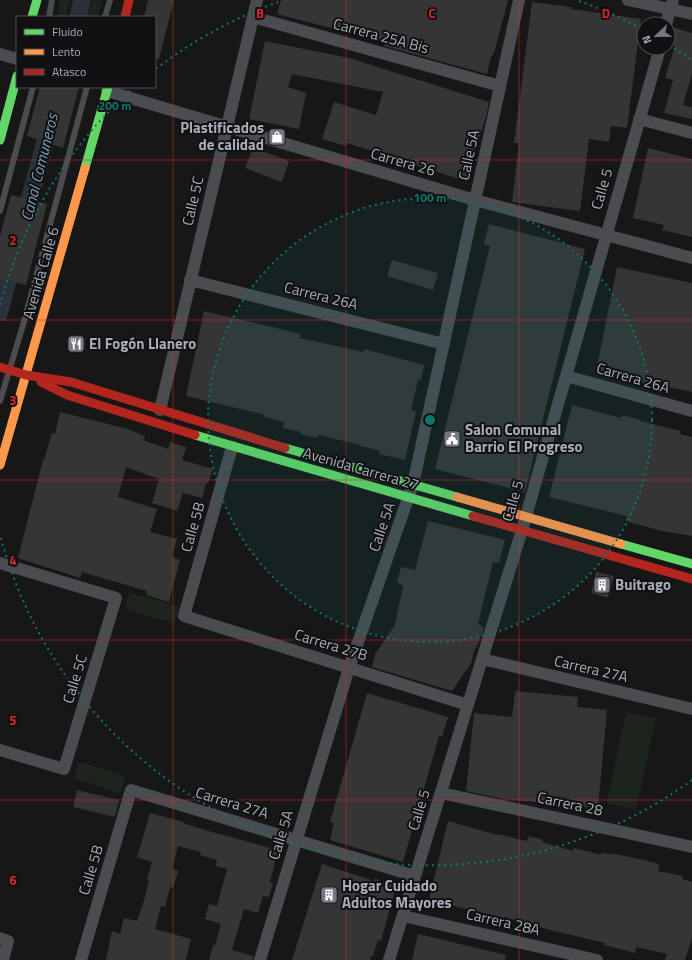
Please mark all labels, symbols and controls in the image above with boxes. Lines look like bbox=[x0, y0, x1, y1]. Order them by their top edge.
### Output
text: B bbox=[256, 3, 264, 23]
text: C bbox=[428, 3, 436, 23]
text: D bbox=[602, 3, 610, 23]
street label: Carrera 25A Bis bbox=[331, 12, 431, 59]
legend bbox=[16, 16, 156, 88]
north arrow bbox=[636, 16, 676, 56]
text: Fluido bbox=[52, 22, 83, 41]
text: N bbox=[638, 33, 656, 46]
text: Lento bbox=[52, 42, 81, 61]
text: Atasco bbox=[52, 62, 86, 81]
text: 200 m bbox=[99, 96, 131, 115]
water label: Canal Comuneros bbox=[14, 110, 64, 223]
place label: Plastificados de calidad bbox=[180, 116, 264, 156]
shop icon: Plastificados de calidad bbox=[267, 127, 287, 147]
street label: Calle 5A bbox=[452, 128, 485, 182]
street label: Carrera 26 bbox=[368, 141, 438, 182]
street label: Calle 5 bbox=[585, 166, 618, 212]
street label: Calle 5C bbox=[176, 174, 209, 228]
text: 100 m bbox=[414, 188, 446, 207]
street label: Avenida Calle 6 bbox=[16, 224, 65, 322]
text: 2 bbox=[9, 230, 17, 250]
street label: Carrera 26A bbox=[282, 275, 360, 316]
place label: El Fogón Llanero bbox=[89, 332, 196, 355]
restaurant icon: El Fogón Llanero bbox=[66, 334, 86, 354]
street label: Carrera 26A bbox=[594, 356, 673, 399]
text: 3 bbox=[9, 390, 17, 410]
centre of rings bbox=[423, 413, 437, 427]
place label: Salon Comunal Barrio El Progreso bbox=[465, 418, 582, 458]
public building icon: Salon Comunal Barrio El Progreso bbox=[442, 429, 462, 449]
street label: Avenida Carrera 27 bbox=[300, 441, 422, 496]
street label: Calle 5 bbox=[496, 478, 529, 524]
street label: Calle 5B bbox=[174, 499, 211, 555]
street label: Calle 5A bbox=[362, 499, 401, 555]
text: 4 bbox=[9, 550, 17, 570]
place label: Buitrago bbox=[615, 573, 671, 596]
building icon: Buitrago bbox=[592, 575, 612, 595]
street label: Carrera 27B bbox=[292, 622, 371, 667]
street label: Carrera 27A bbox=[552, 649, 630, 688]
street label: Calle 5C bbox=[56, 652, 93, 706]
text: 5 bbox=[9, 710, 17, 730]
street label: Carrera 27A bbox=[193, 781, 272, 825]
street label: Carrera 28 bbox=[535, 785, 605, 822]
street label: Calle 5 bbox=[401, 786, 436, 833]
street label: Calle 5A bbox=[262, 807, 299, 863]
street label: Calle 5B bbox=[72, 842, 109, 898]
text: 6 bbox=[9, 870, 17, 890]
place label: Hogar Cuidado Adultos Mayores bbox=[342, 874, 451, 914]
building icon: Hogar Cuidado Adultos Mayores bbox=[319, 885, 339, 905]
street label: Carrera 28A bbox=[464, 902, 542, 941]

